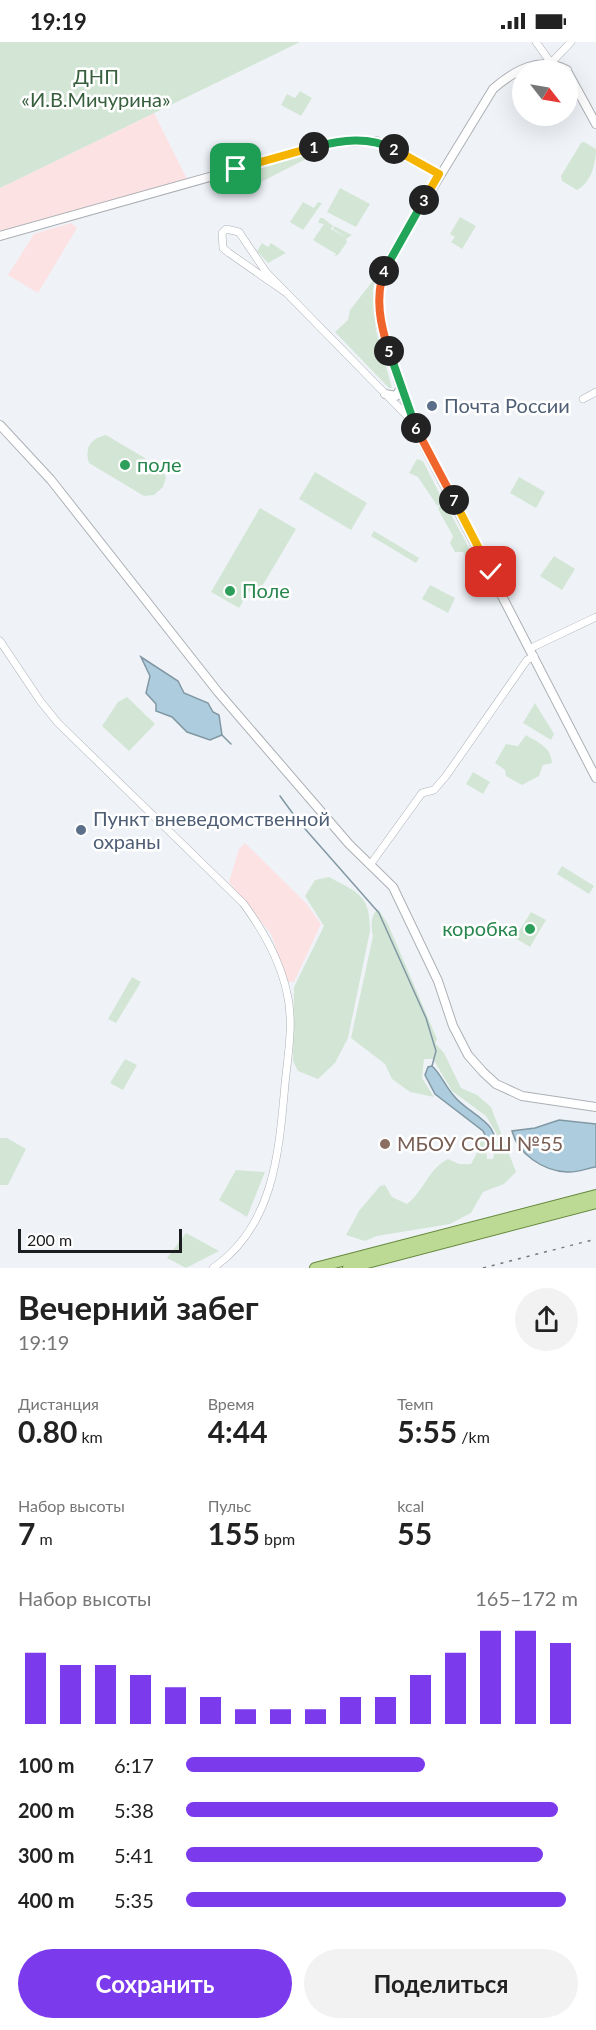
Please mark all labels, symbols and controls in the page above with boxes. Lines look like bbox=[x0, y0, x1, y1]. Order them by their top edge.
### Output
text: 19:19 bbox=[30, 8, 87, 35]
north arrow bbox=[512, 60, 578, 126]
map controls bbox=[512, 60, 578, 126]
park label: ДНП «И.В.Мичурина» bbox=[21, 64, 171, 111]
pin: 1 bbox=[299, 132, 329, 162]
pin: 2 bbox=[379, 134, 409, 164]
text: 1 bbox=[309, 137, 319, 156]
text: 2 bbox=[389, 139, 399, 158]
pin bbox=[210, 143, 261, 194]
icon: arrive bbox=[219, 152, 252, 185]
pin: 3 bbox=[409, 185, 439, 215]
text: 3 bbox=[419, 190, 429, 209]
pin: 4 bbox=[369, 256, 399, 286]
text: 4 bbox=[379, 261, 389, 280]
pin: 5 bbox=[374, 336, 404, 366]
text: 5 bbox=[384, 341, 394, 360]
place label: Почта России bbox=[444, 393, 570, 417]
marker: Почта России bbox=[425, 399, 439, 413]
pin: 6 bbox=[401, 413, 431, 443]
text: 6 bbox=[411, 418, 421, 437]
place label: поле bbox=[137, 452, 182, 476]
marker: поле bbox=[118, 458, 132, 472]
pin: 7 bbox=[439, 485, 469, 515]
text: 7 bbox=[449, 490, 459, 509]
pin bbox=[465, 546, 516, 597]
icon: check bbox=[474, 555, 507, 588]
place label: Поле bbox=[242, 578, 290, 602]
marker: Поле bbox=[223, 584, 237, 598]
place label: Пункт вневедомственной охраны bbox=[93, 806, 330, 853]
marker: Пункт вневедомственной охраны bbox=[74, 823, 88, 837]
place label: коробка bbox=[442, 916, 518, 940]
marker: коробка bbox=[523, 922, 537, 936]
place label: МБОУ СОШ №55 bbox=[397, 1131, 563, 1155]
marker: МБОУ СОШ №55 bbox=[378, 1137, 392, 1151]
scale bar bbox=[18, 1226, 182, 1254]
text: 200 m bbox=[27, 1230, 72, 1249]
text: Вечерний забег bbox=[18, 1287, 259, 1327]
button: share bbox=[515, 1288, 578, 1351]
text: 19:19 bbox=[18, 1330, 69, 1354]
text: Дистанция bbox=[18, 1394, 99, 1413]
text: Время bbox=[208, 1394, 254, 1413]
text: Темп bbox=[397, 1394, 434, 1413]
text: 0.80 bbox=[18, 1413, 77, 1449]
text: 4:44 bbox=[208, 1413, 268, 1449]
text: 5:55 bbox=[397, 1413, 457, 1449]
text: km bbox=[77, 1427, 103, 1446]
text: /km bbox=[457, 1427, 490, 1446]
text: Набор высоты bbox=[18, 1496, 125, 1515]
text: Пульс bbox=[208, 1496, 251, 1515]
text: kcal bbox=[397, 1496, 424, 1515]
text: 7 bbox=[18, 1515, 35, 1551]
text: 155 bbox=[208, 1515, 260, 1551]
text: 55 bbox=[397, 1515, 432, 1551]
text: m bbox=[35, 1529, 53, 1548]
text: bpm bbox=[260, 1529, 295, 1548]
text: Набор высоты bbox=[18, 1586, 151, 1610]
text: 165–172 m bbox=[475, 1586, 578, 1610]
text: 100 m bbox=[18, 1753, 74, 1777]
text: 6:17 bbox=[114, 1753, 154, 1777]
text: 200 m bbox=[18, 1798, 74, 1822]
text: 5:38 bbox=[114, 1798, 154, 1822]
text: 300 m bbox=[18, 1843, 74, 1867]
text: 5:41 bbox=[114, 1843, 154, 1867]
text: 400 m bbox=[18, 1888, 74, 1912]
text: 5:35 bbox=[114, 1888, 154, 1912]
button: Сохранить bbox=[18, 1949, 292, 2018]
button: Поделиться bbox=[304, 1949, 578, 2018]

